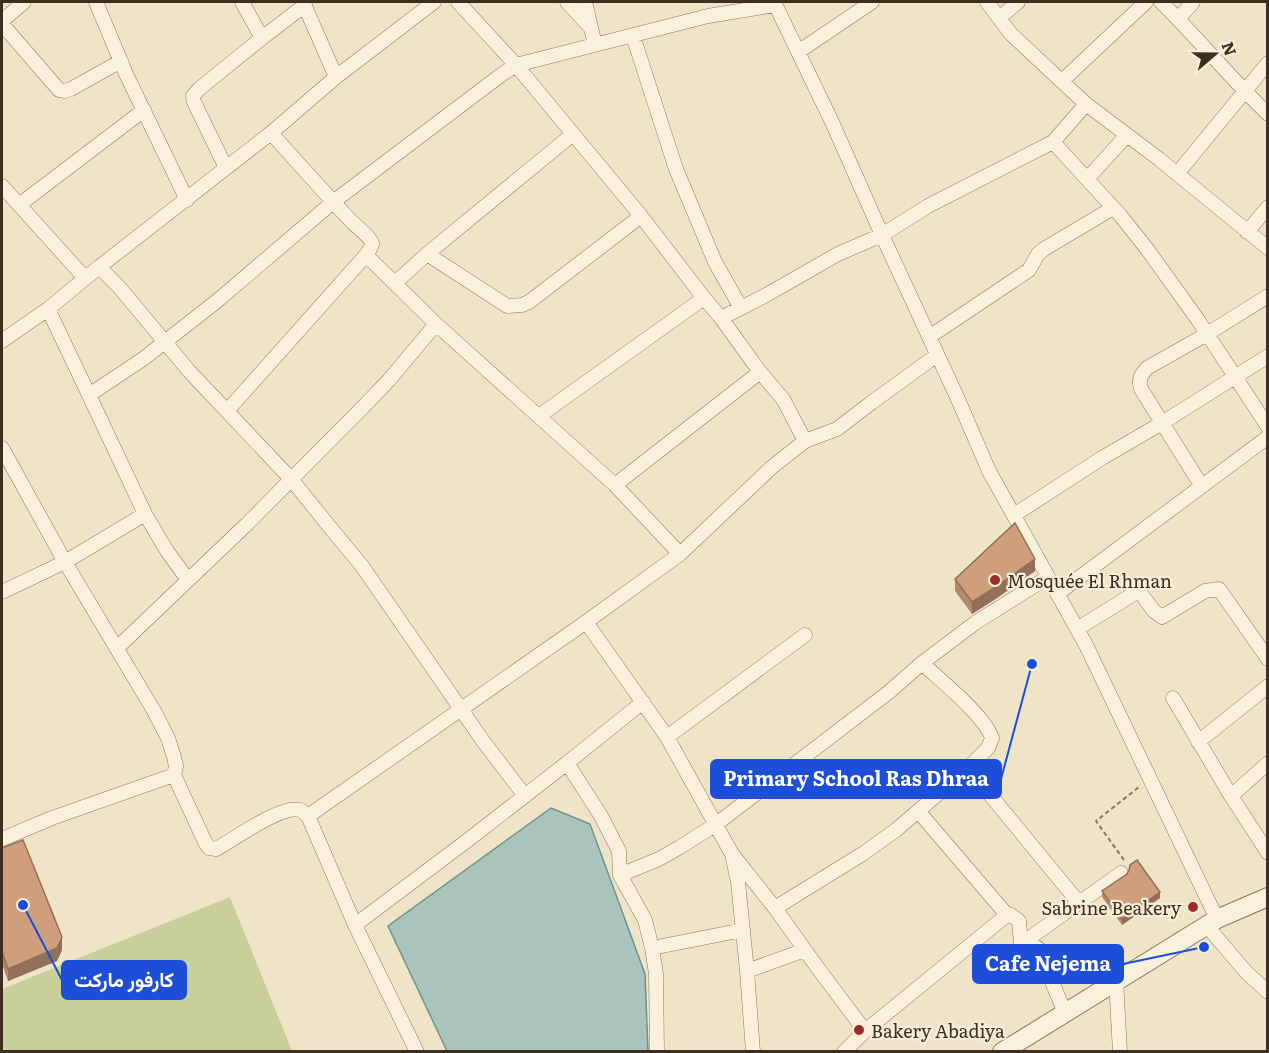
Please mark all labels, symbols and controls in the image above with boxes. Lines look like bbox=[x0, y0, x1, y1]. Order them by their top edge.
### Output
north arrow bbox=[1185, 24, 1245, 84]
text: N bbox=[1216, 38, 1244, 59]
place label: Mosquée El Rhman bbox=[1007, 567, 1172, 594]
marker: Mosquée El Rhman bbox=[988, 573, 1002, 587]
callout: Primary School Ras Dhraa bbox=[711, 760, 1001, 798]
text: Primary School Ras Dhraa bbox=[723, 762, 989, 792]
place label: Sabrine Beakery bbox=[1042, 894, 1182, 921]
marker: Sabrine Beakery bbox=[1186, 900, 1200, 914]
callout: Cafe Nejema bbox=[973, 945, 1123, 983]
text: Cafe Nejema bbox=[985, 947, 1111, 977]
callout: كارفور ماركت bbox=[62, 961, 186, 999]
text: كارفور ماركت bbox=[74, 963, 174, 993]
place label: Bakery Abadiya bbox=[871, 1017, 1005, 1044]
marker: Bakery Abadiya bbox=[852, 1023, 866, 1037]

